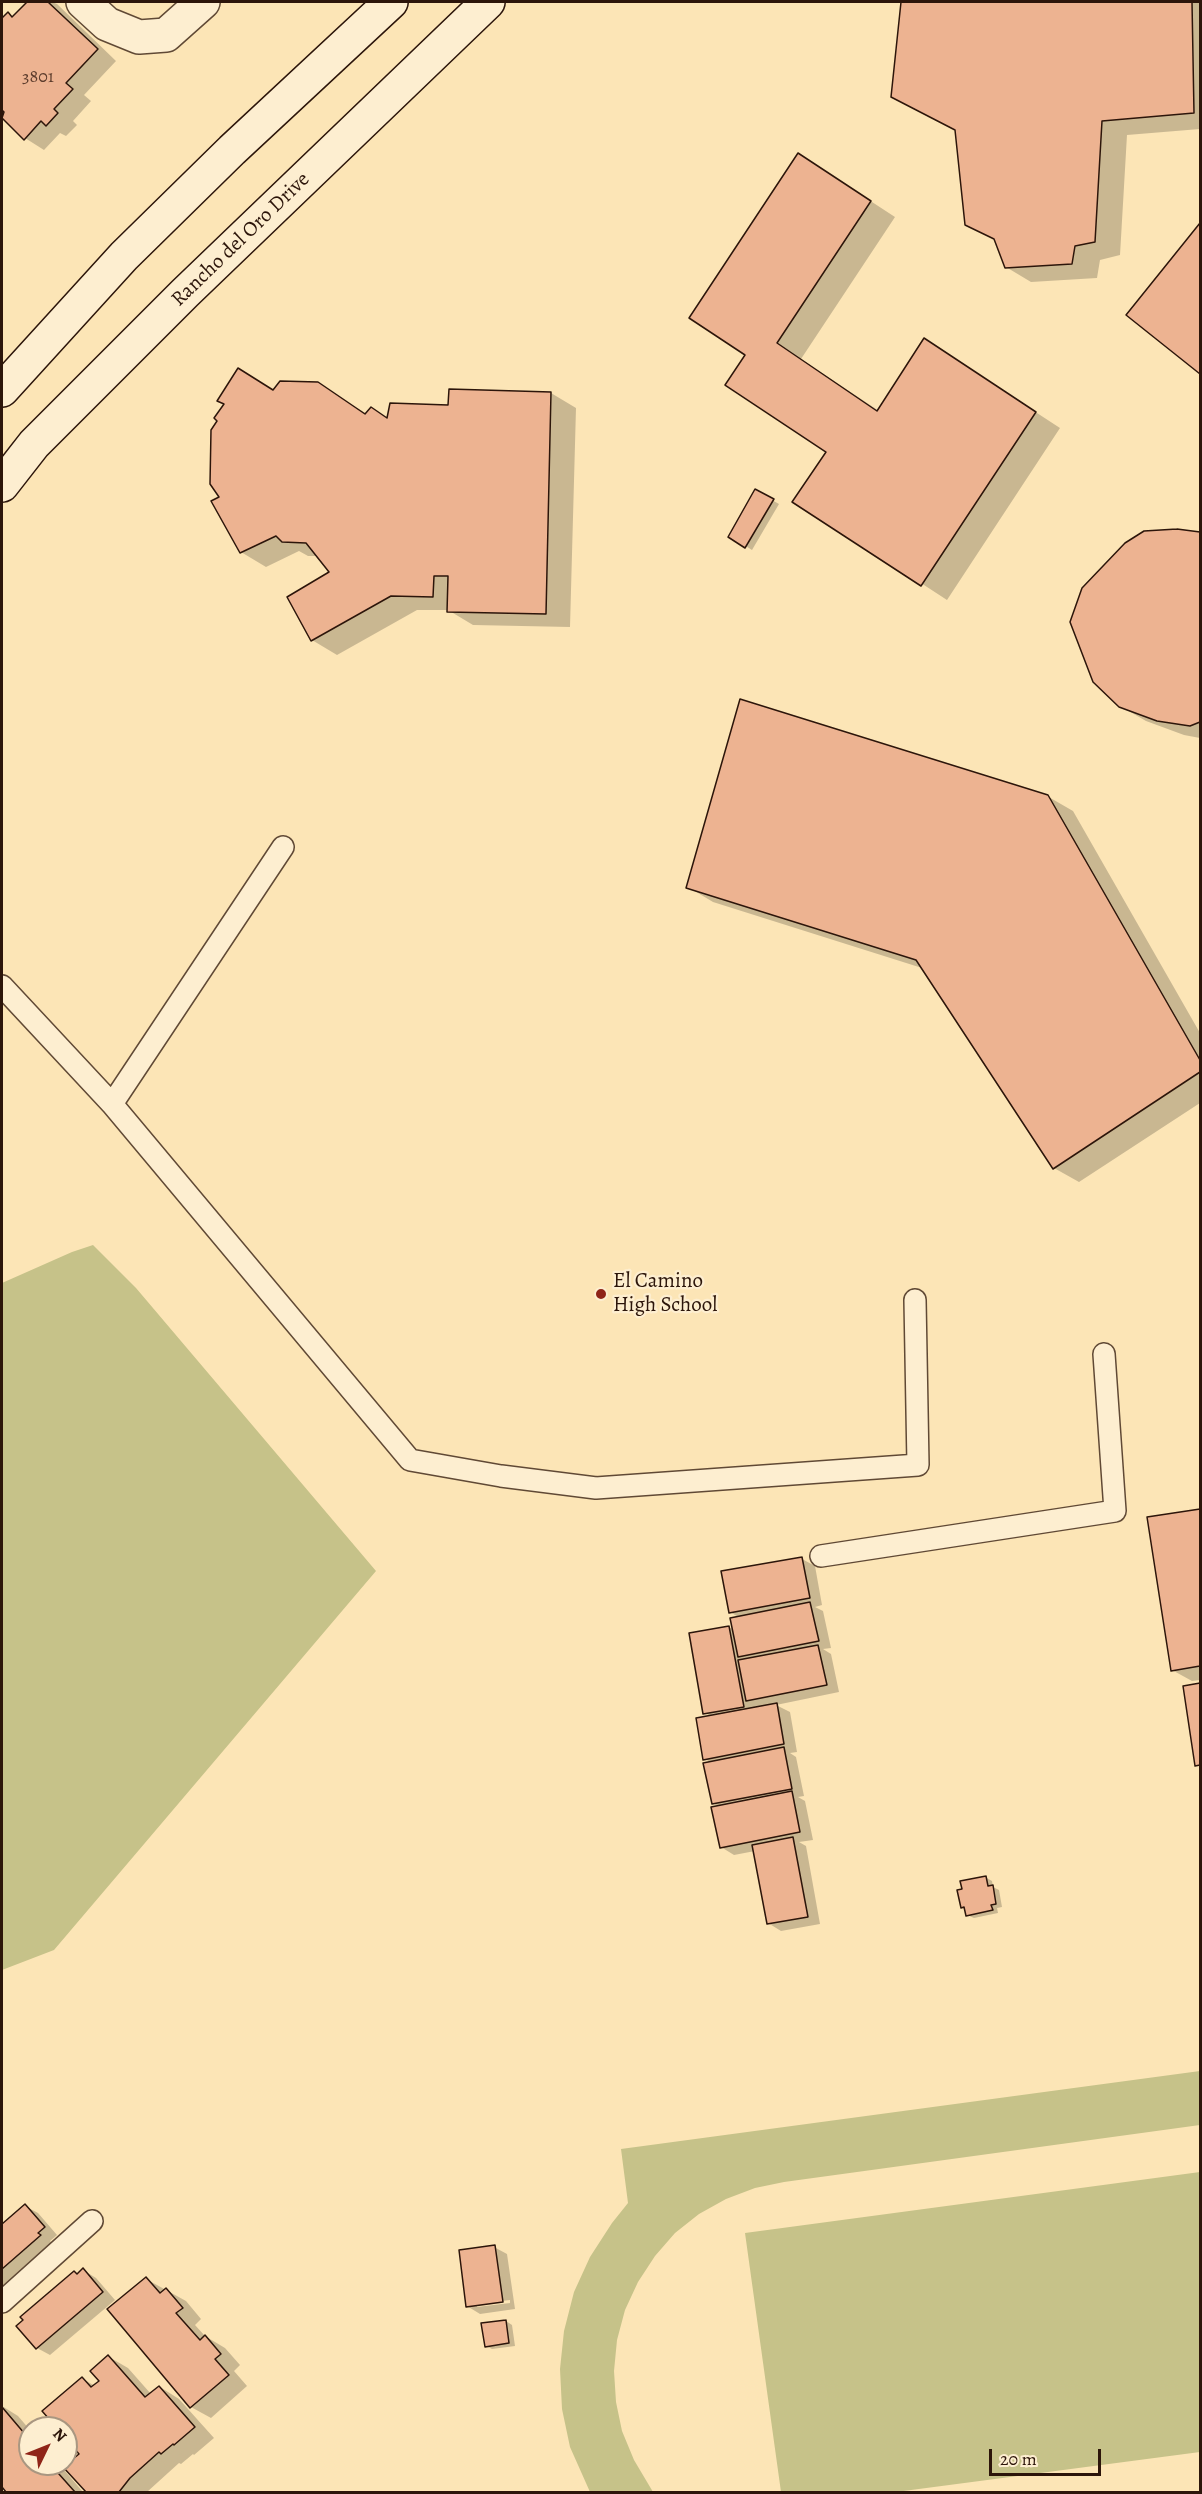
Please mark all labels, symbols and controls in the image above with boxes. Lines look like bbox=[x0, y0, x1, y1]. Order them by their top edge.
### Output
house number: 3801 bbox=[22, 67, 54, 89]
street label: Rancho del Oro Drive bbox=[167, 168, 315, 312]
place label: El Camino High School bbox=[613, 1269, 717, 1319]
marker: El Camino High School bbox=[594, 1287, 608, 1301]
north arrow bbox=[18, 2416, 78, 2476]
text: N bbox=[48, 2423, 72, 2447]
scale bar bbox=[992, 2437, 1104, 2475]
text: 20 m bbox=[1000, 2447, 1037, 2471]

